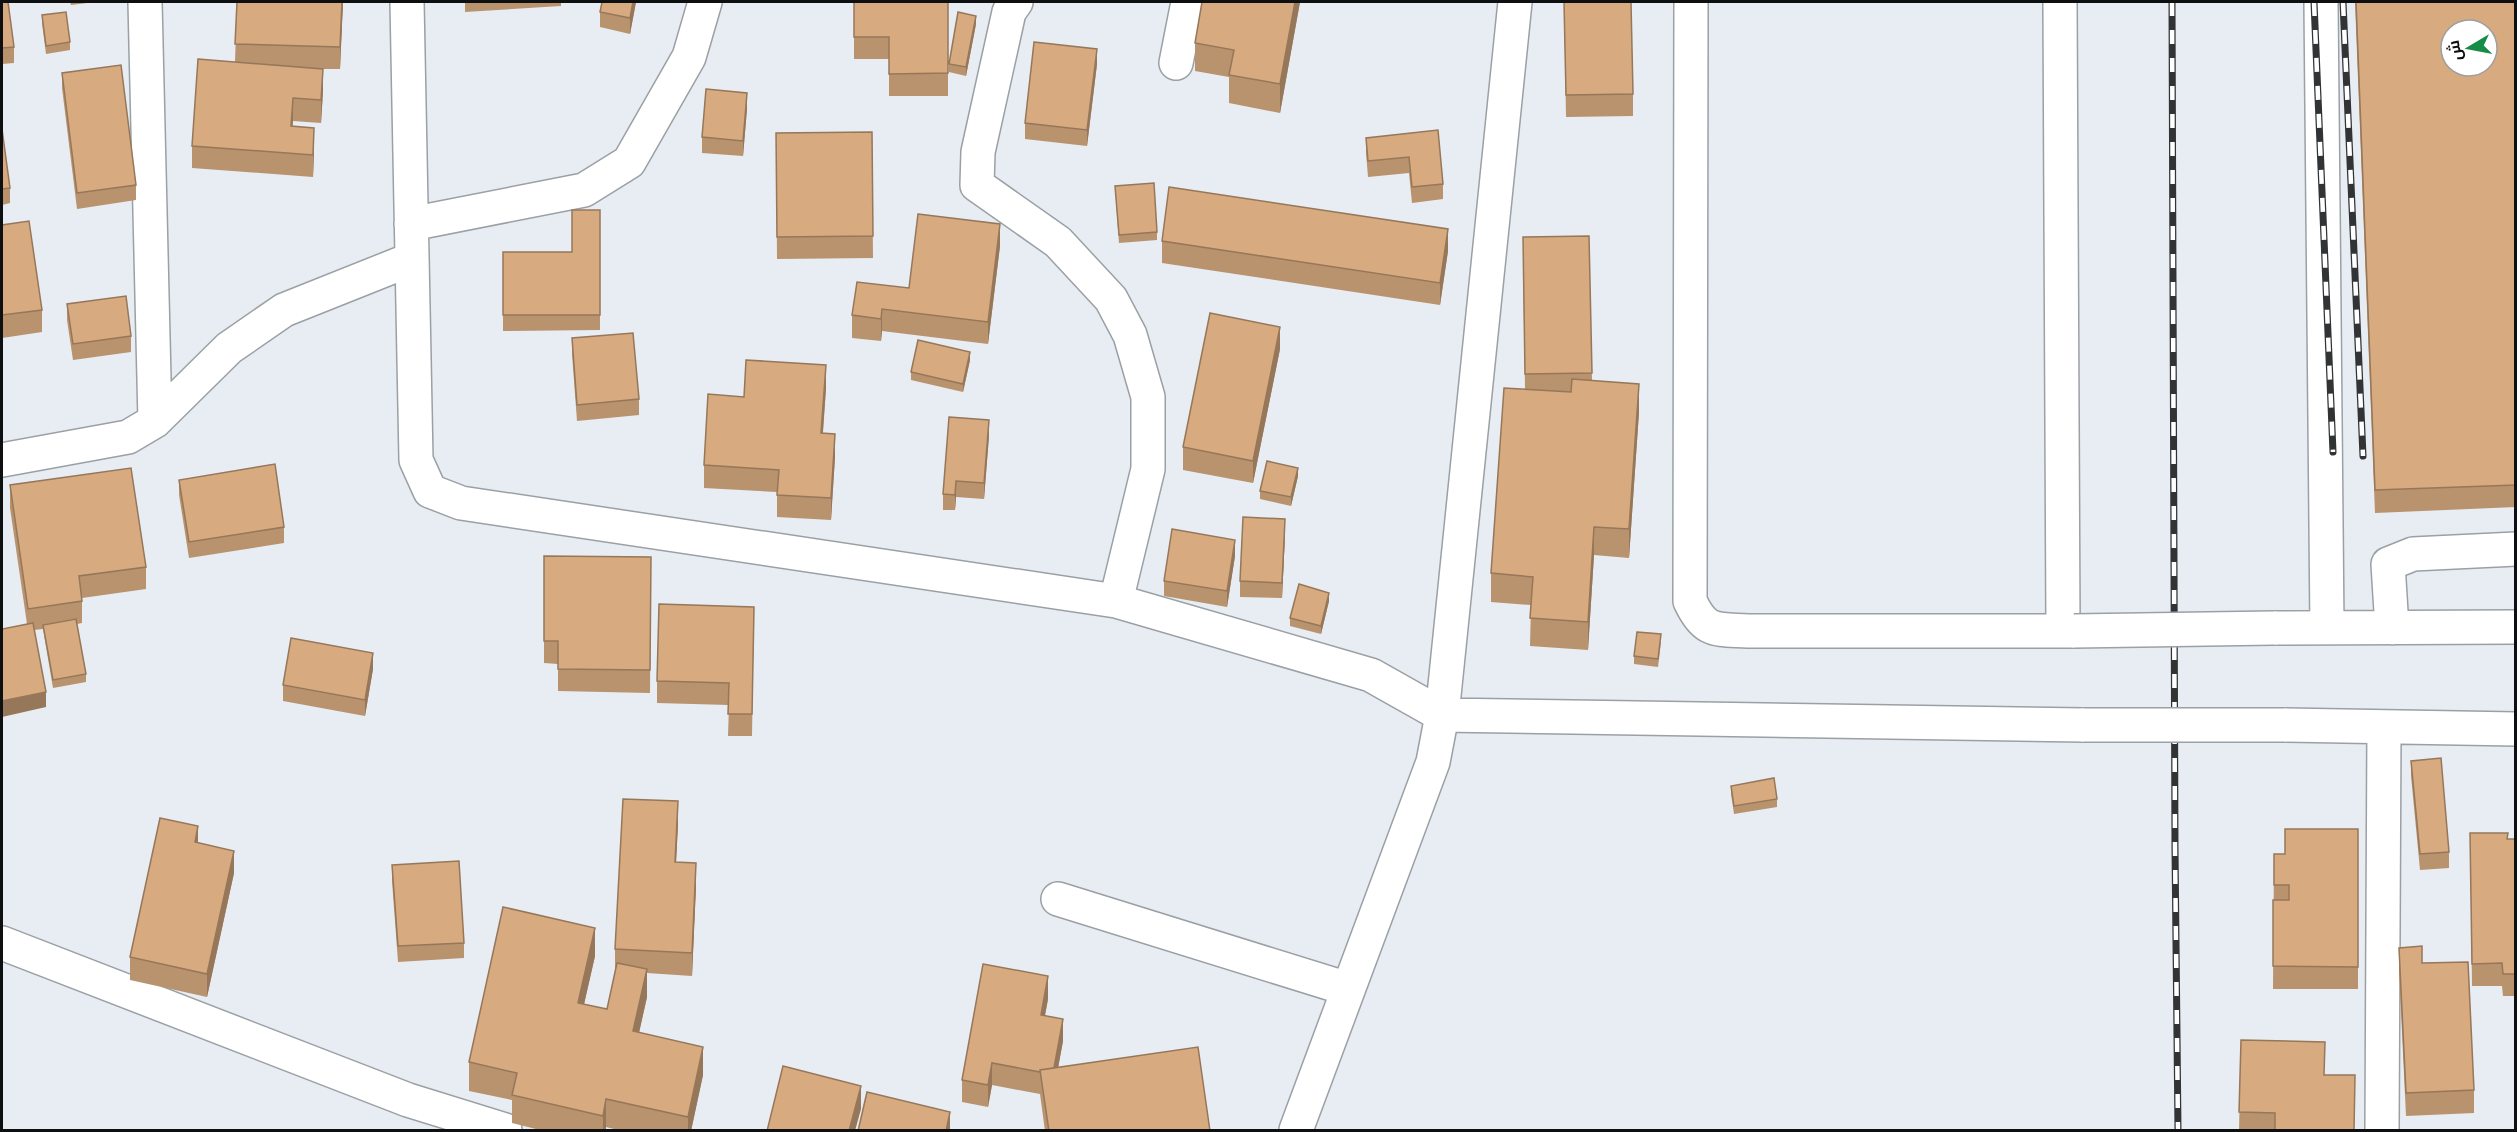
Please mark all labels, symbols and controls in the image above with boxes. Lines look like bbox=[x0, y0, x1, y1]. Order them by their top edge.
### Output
north arrow bbox=[2439, 18, 2499, 78]
text: ش bbox=[2444, 39, 2466, 62]

